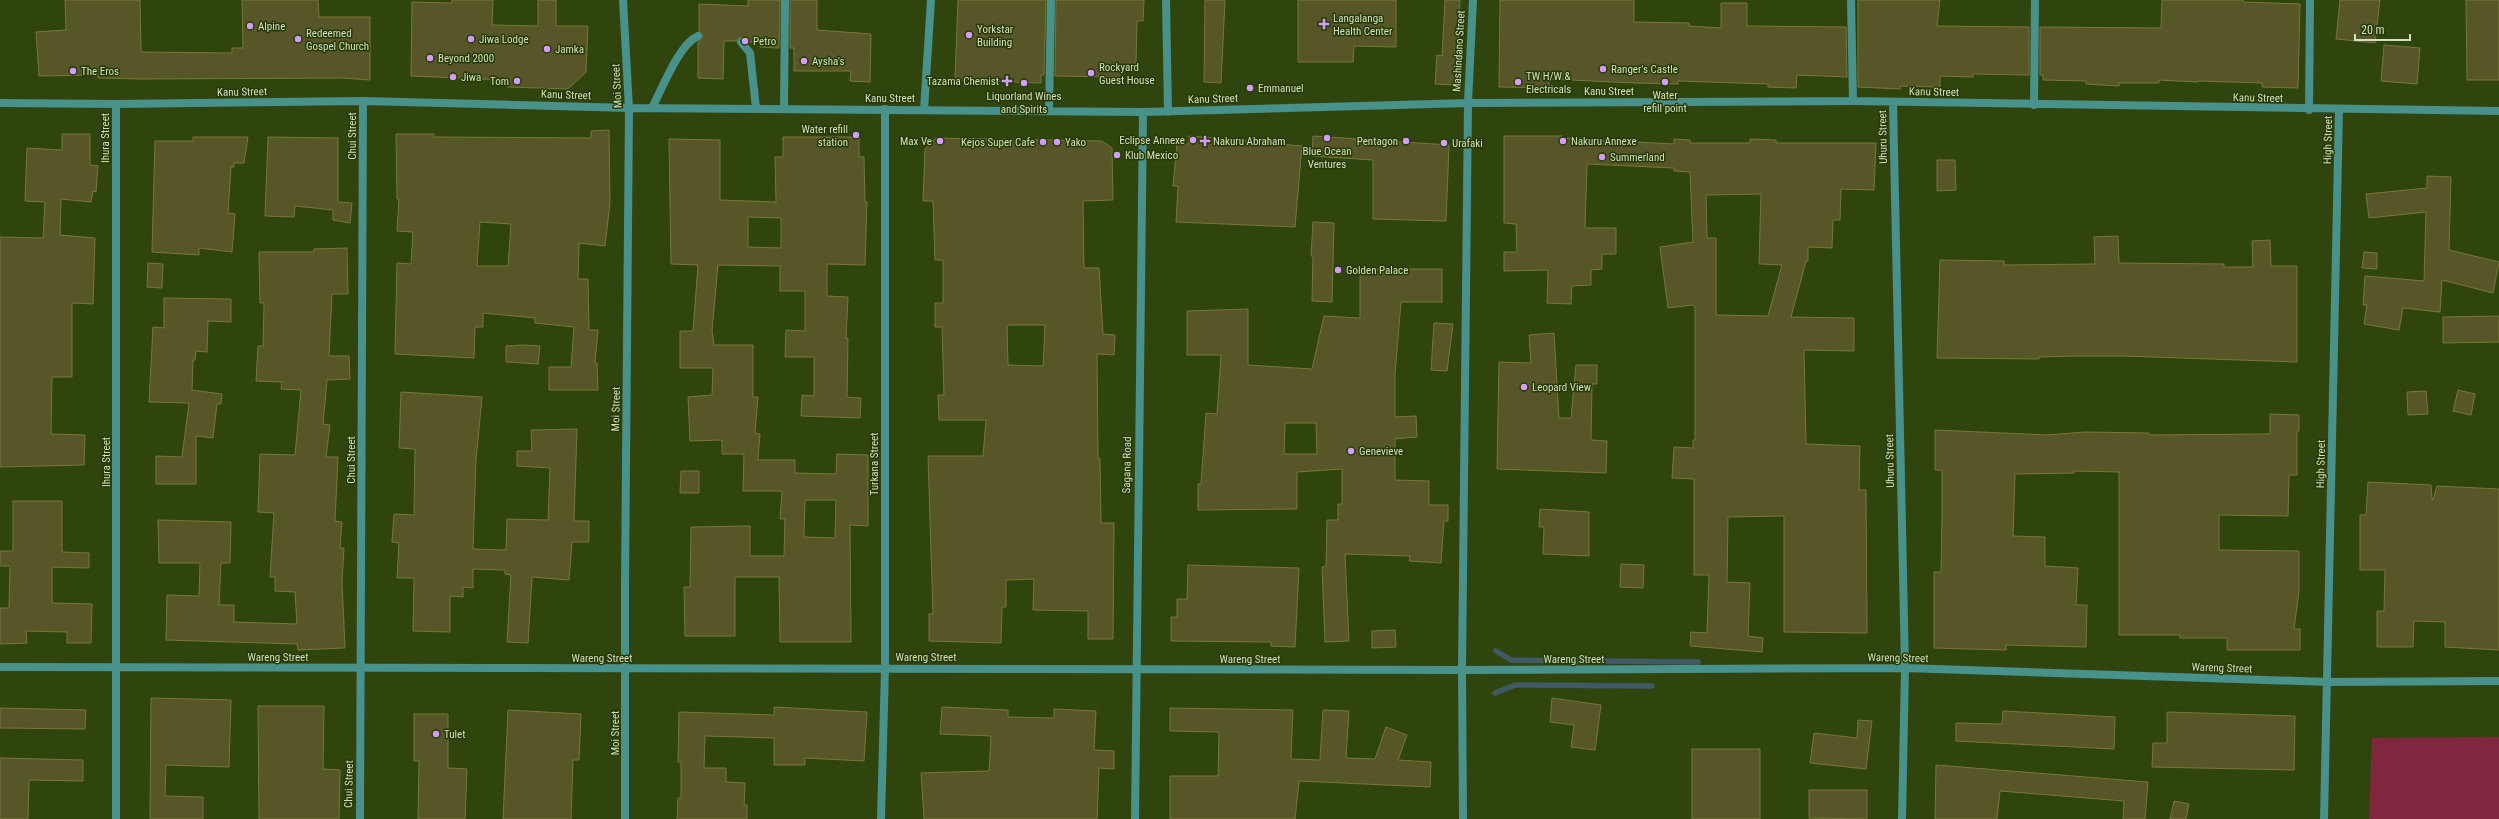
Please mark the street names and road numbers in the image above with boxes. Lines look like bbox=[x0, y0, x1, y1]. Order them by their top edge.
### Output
street label: Mashindano Street bbox=[1450, 10, 1468, 92]
street label: Moi Street bbox=[609, 63, 625, 109]
street label: Kanu Street bbox=[217, 85, 267, 99]
street label: Kanu Street bbox=[1584, 85, 1634, 98]
street label: Kanu Street bbox=[1909, 85, 1959, 99]
street label: Kanu Street bbox=[541, 88, 591, 102]
street label: Kanu Street bbox=[2233, 91, 2283, 105]
street label: Kanu Street bbox=[865, 92, 915, 105]
street label: Kanu Street bbox=[1188, 92, 1238, 106]
street label: Uhuru Street bbox=[1876, 110, 1890, 164]
street label: Chui Street bbox=[346, 112, 359, 160]
street label: Ihura Street bbox=[99, 113, 112, 163]
street label: High Street bbox=[2321, 116, 2335, 164]
street label: Moi Street bbox=[609, 387, 623, 431]
street label: Turkana Street bbox=[868, 432, 881, 496]
street label: Uhuru Street bbox=[1883, 434, 1897, 488]
street label: Chui Street bbox=[345, 436, 358, 484]
street label: Sagana Road bbox=[1120, 436, 1134, 494]
street label: Ihura Street bbox=[100, 437, 113, 487]
street label: High Street bbox=[2314, 440, 2328, 488]
street label: Wareng Street bbox=[248, 651, 308, 664]
street label: Wareng Street bbox=[896, 651, 956, 664]
street label: Wareng Street bbox=[1867, 651, 1929, 665]
street label: Wareng Street bbox=[572, 652, 632, 665]
street label: Wareng Street bbox=[1220, 653, 1280, 666]
street label: Wareng Street bbox=[1544, 653, 1604, 666]
street label: Wareng Street bbox=[2191, 660, 2253, 676]
street label: Moi Street bbox=[609, 711, 622, 755]
street label: Chui Street bbox=[342, 760, 356, 808]

